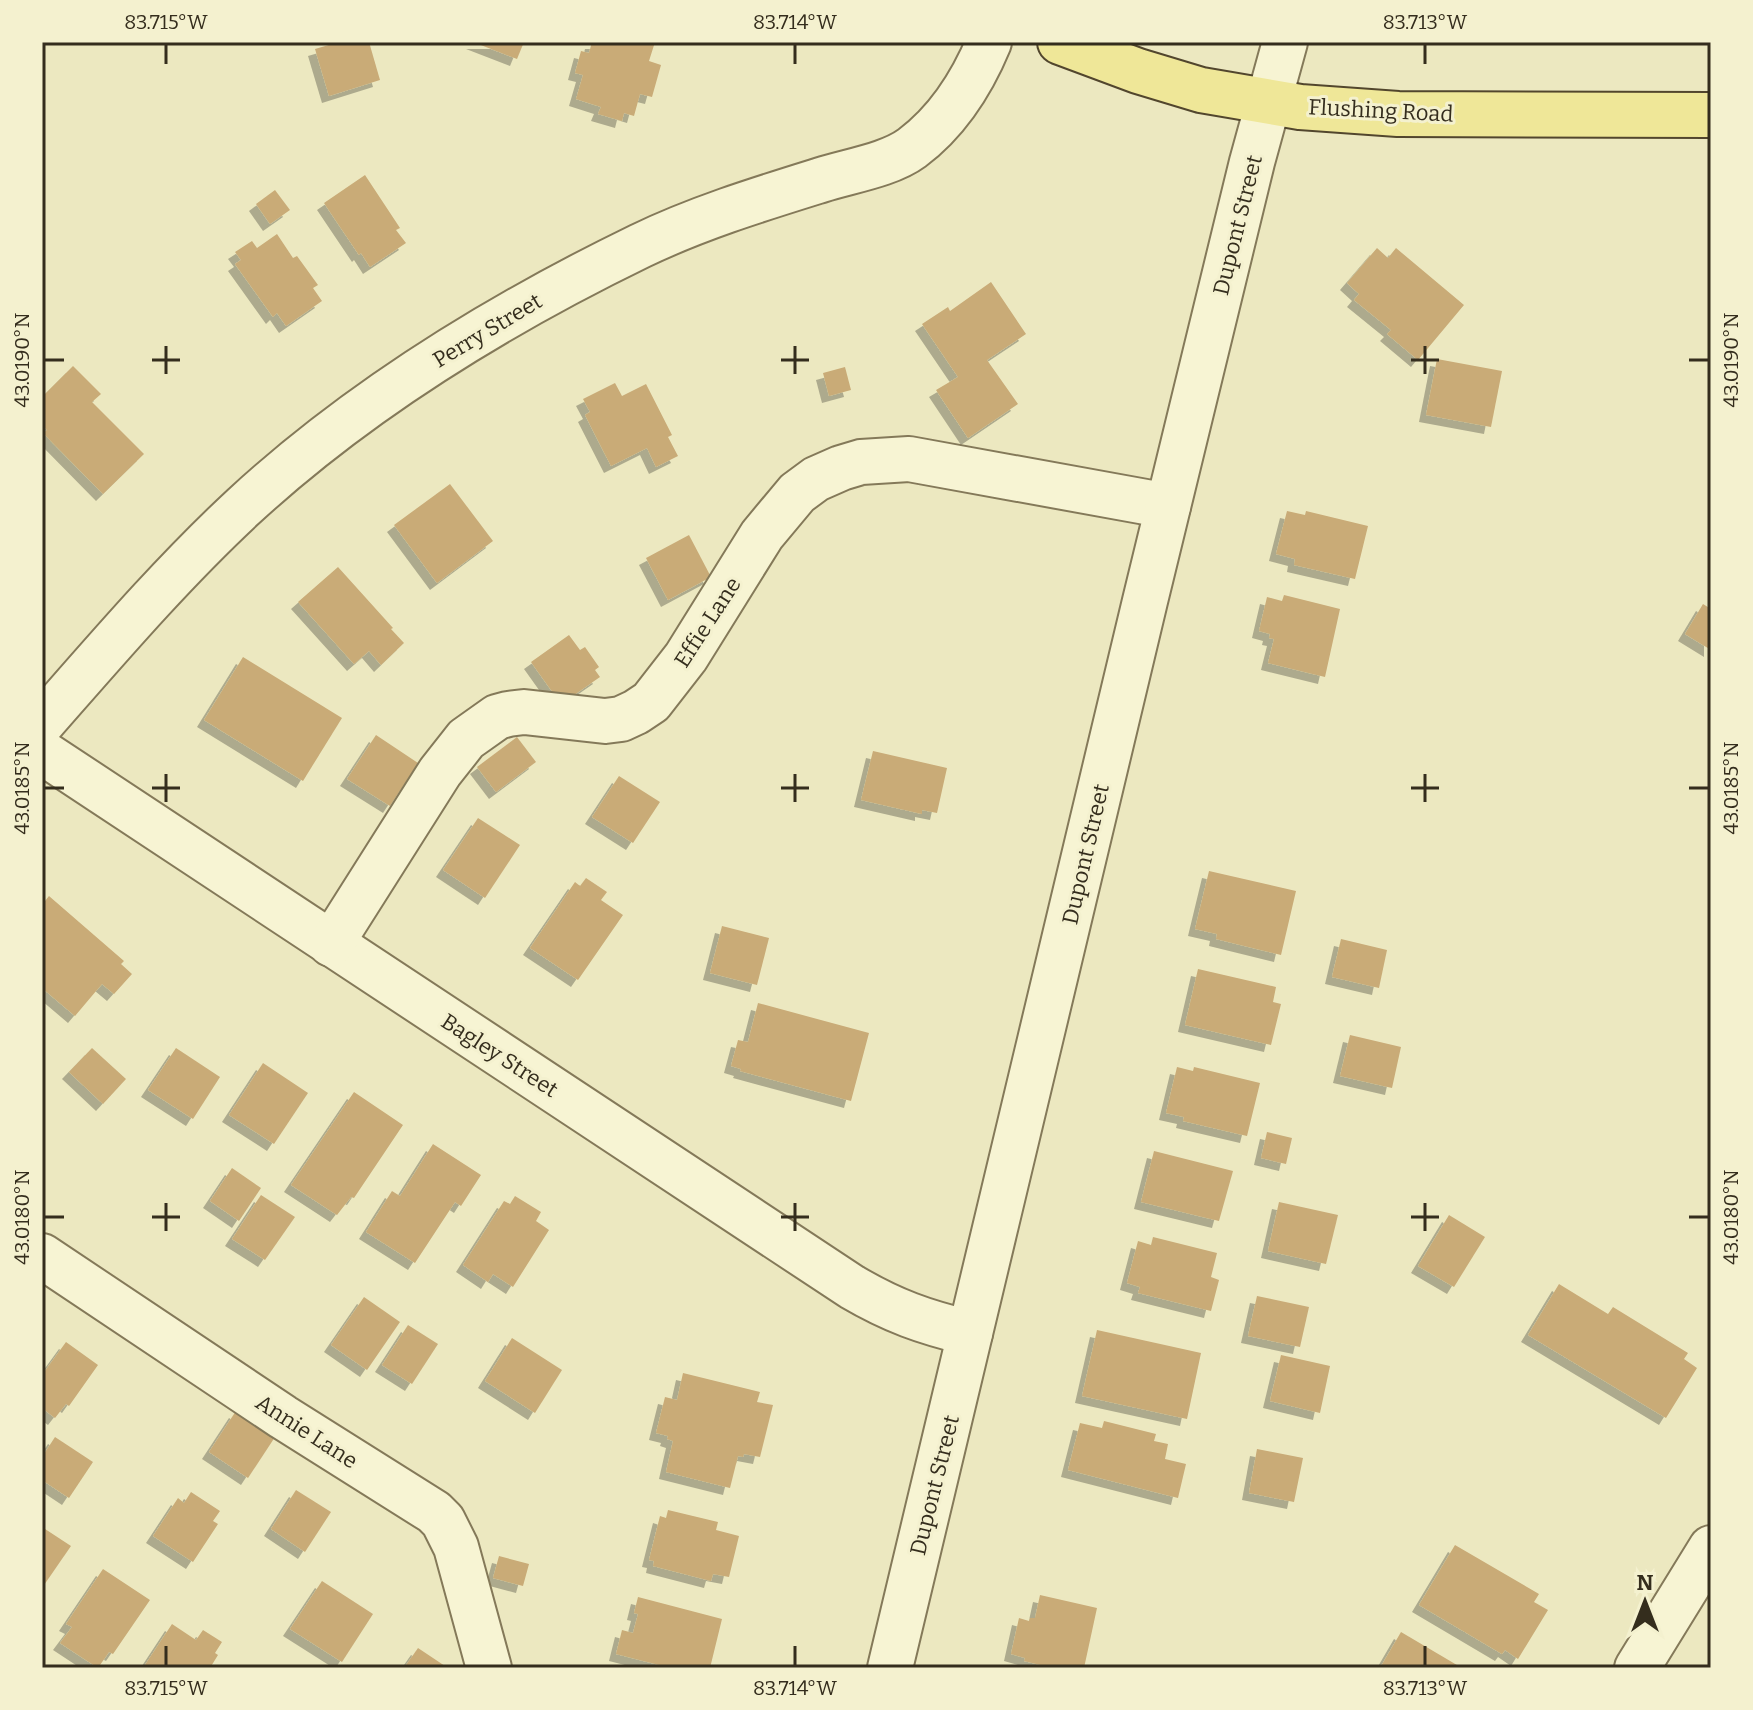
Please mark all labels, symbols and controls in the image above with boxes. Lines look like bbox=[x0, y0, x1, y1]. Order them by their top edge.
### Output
text: 83.715°W bbox=[124, 10, 208, 34]
text: 83.714°W bbox=[753, 10, 837, 34]
text: 83.713°W bbox=[1383, 10, 1468, 34]
street label: Flushing Road bbox=[1308, 93, 1454, 128]
street label: Dupont Street bbox=[1207, 152, 1268, 298]
street label: Perry Street bbox=[428, 287, 547, 374]
text: 43.0190°N bbox=[10, 312, 34, 408]
text: 43.0190°N bbox=[1719, 312, 1743, 408]
street label: Effie Lane bbox=[668, 572, 747, 672]
text: 43.0185°N bbox=[10, 741, 34, 835]
text: 43.0185°N bbox=[1719, 741, 1743, 835]
street label: Dupont Street bbox=[1056, 781, 1115, 927]
street label: Bagley Street bbox=[436, 1008, 563, 1103]
text: 43.0180°N bbox=[10, 1169, 34, 1265]
text: 43.0180°N bbox=[1719, 1169, 1743, 1265]
street label: Annie Lane bbox=[251, 1389, 363, 1474]
street label: Dupont Street bbox=[904, 1412, 965, 1558]
north arrow bbox=[1605, 1562, 1685, 1642]
text: N bbox=[1637, 1569, 1654, 1596]
text: 83.715°W bbox=[124, 1676, 208, 1700]
text: 83.714°W bbox=[753, 1676, 837, 1700]
text: 83.713°W bbox=[1383, 1676, 1468, 1700]

